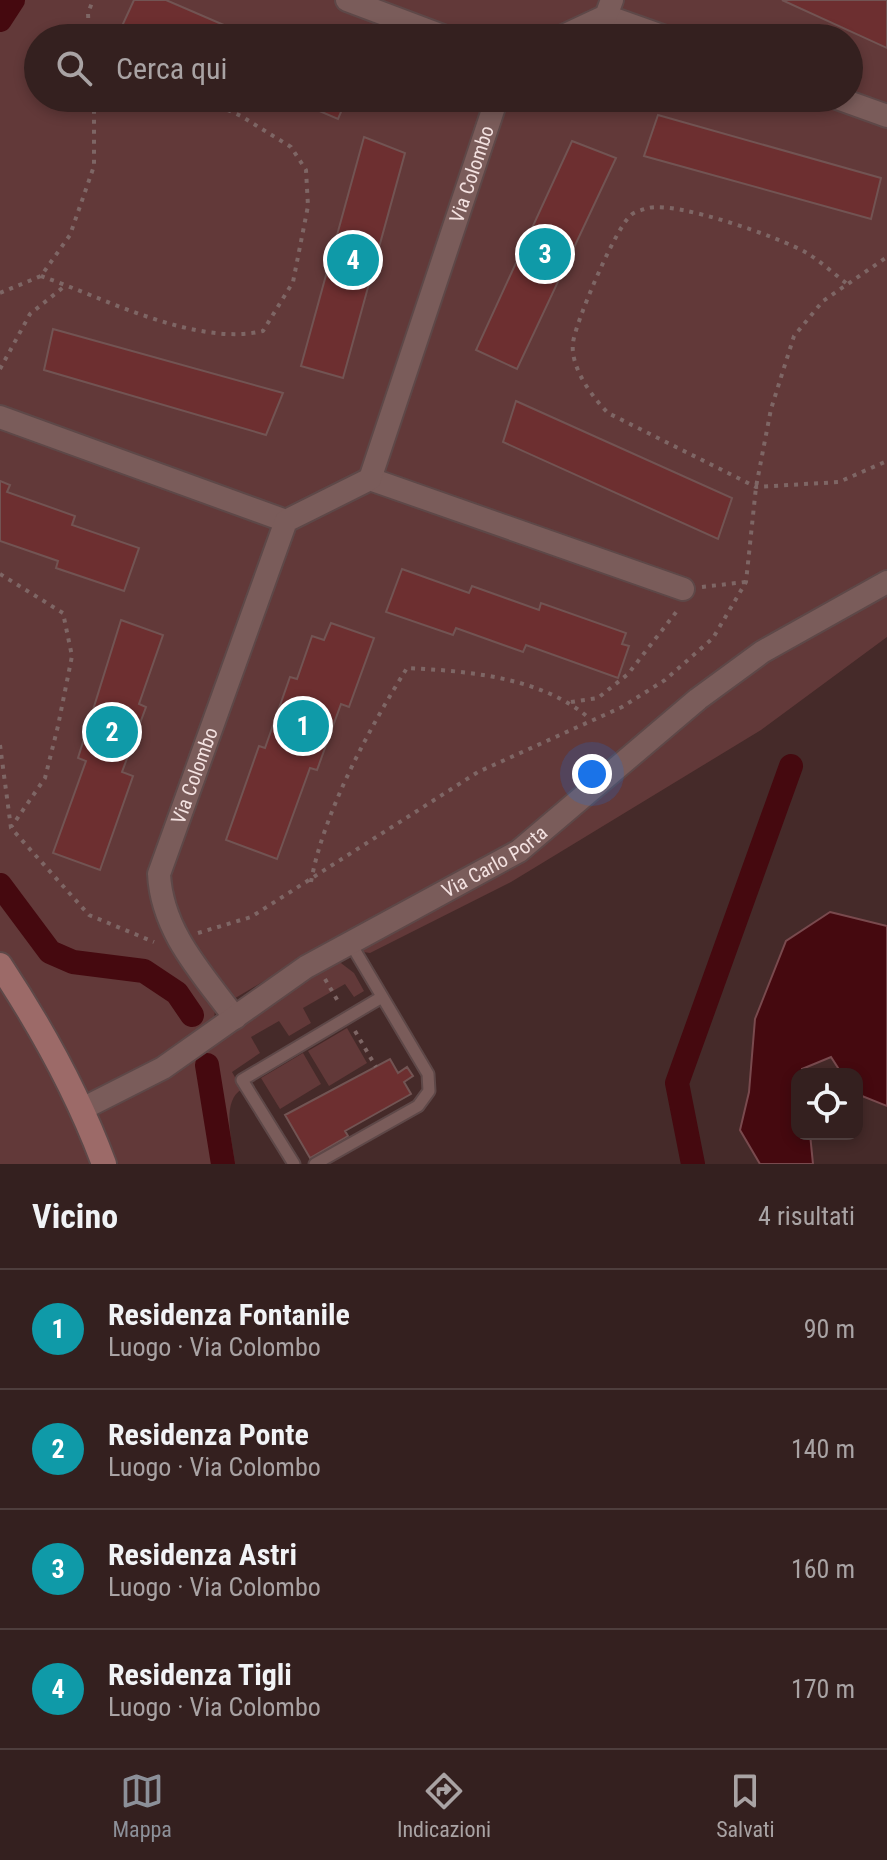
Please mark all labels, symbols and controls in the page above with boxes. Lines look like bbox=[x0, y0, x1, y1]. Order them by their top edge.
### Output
search box bbox=[24, 24, 863, 112]
icon: search bbox=[52, 46, 96, 90]
text: Cerca qui bbox=[116, 51, 227, 86]
street label: Via Colombo bbox=[444, 122, 499, 226]
pin: 3 bbox=[519, 224, 571, 284]
pin: 4 bbox=[327, 230, 379, 290]
pin: 1 bbox=[277, 696, 329, 756]
pin: 2 bbox=[86, 702, 138, 762]
street label: Via Colombo bbox=[166, 724, 223, 827]
your location bbox=[572, 754, 612, 794]
street label: Via Carlo Porta bbox=[438, 820, 552, 903]
map controls bbox=[791, 1068, 863, 1140]
button: locate bbox=[791, 1068, 863, 1140]
text: Vicino bbox=[32, 1196, 118, 1236]
text: 4 risultati bbox=[758, 1201, 855, 1231]
text: Residenza Fontanile bbox=[108, 1297, 350, 1332]
text: 1 bbox=[51, 1314, 65, 1344]
text: 90 m bbox=[804, 1314, 855, 1344]
text: Luogo · Via Colombo bbox=[108, 1332, 321, 1362]
text: Residenza Ponte bbox=[108, 1417, 309, 1452]
text: 2 bbox=[51, 1434, 65, 1464]
text: 140 m bbox=[791, 1434, 855, 1464]
text: Luogo · Via Colombo bbox=[108, 1452, 321, 1482]
text: Residenza Astri bbox=[108, 1537, 297, 1572]
text: 3 bbox=[51, 1554, 65, 1584]
text: 160 m bbox=[791, 1554, 855, 1584]
text: Luogo · Via Colombo bbox=[108, 1572, 321, 1602]
text: Residenza Tigli bbox=[108, 1657, 292, 1692]
text: 4 bbox=[51, 1674, 65, 1704]
text: 170 m bbox=[791, 1674, 855, 1704]
text: Luogo · Via Colombo bbox=[108, 1692, 321, 1722]
tab: Mappa bbox=[112, 1769, 172, 1842]
tab: Indicazioni bbox=[397, 1769, 491, 1842]
tab: Salvati bbox=[716, 1769, 774, 1842]

